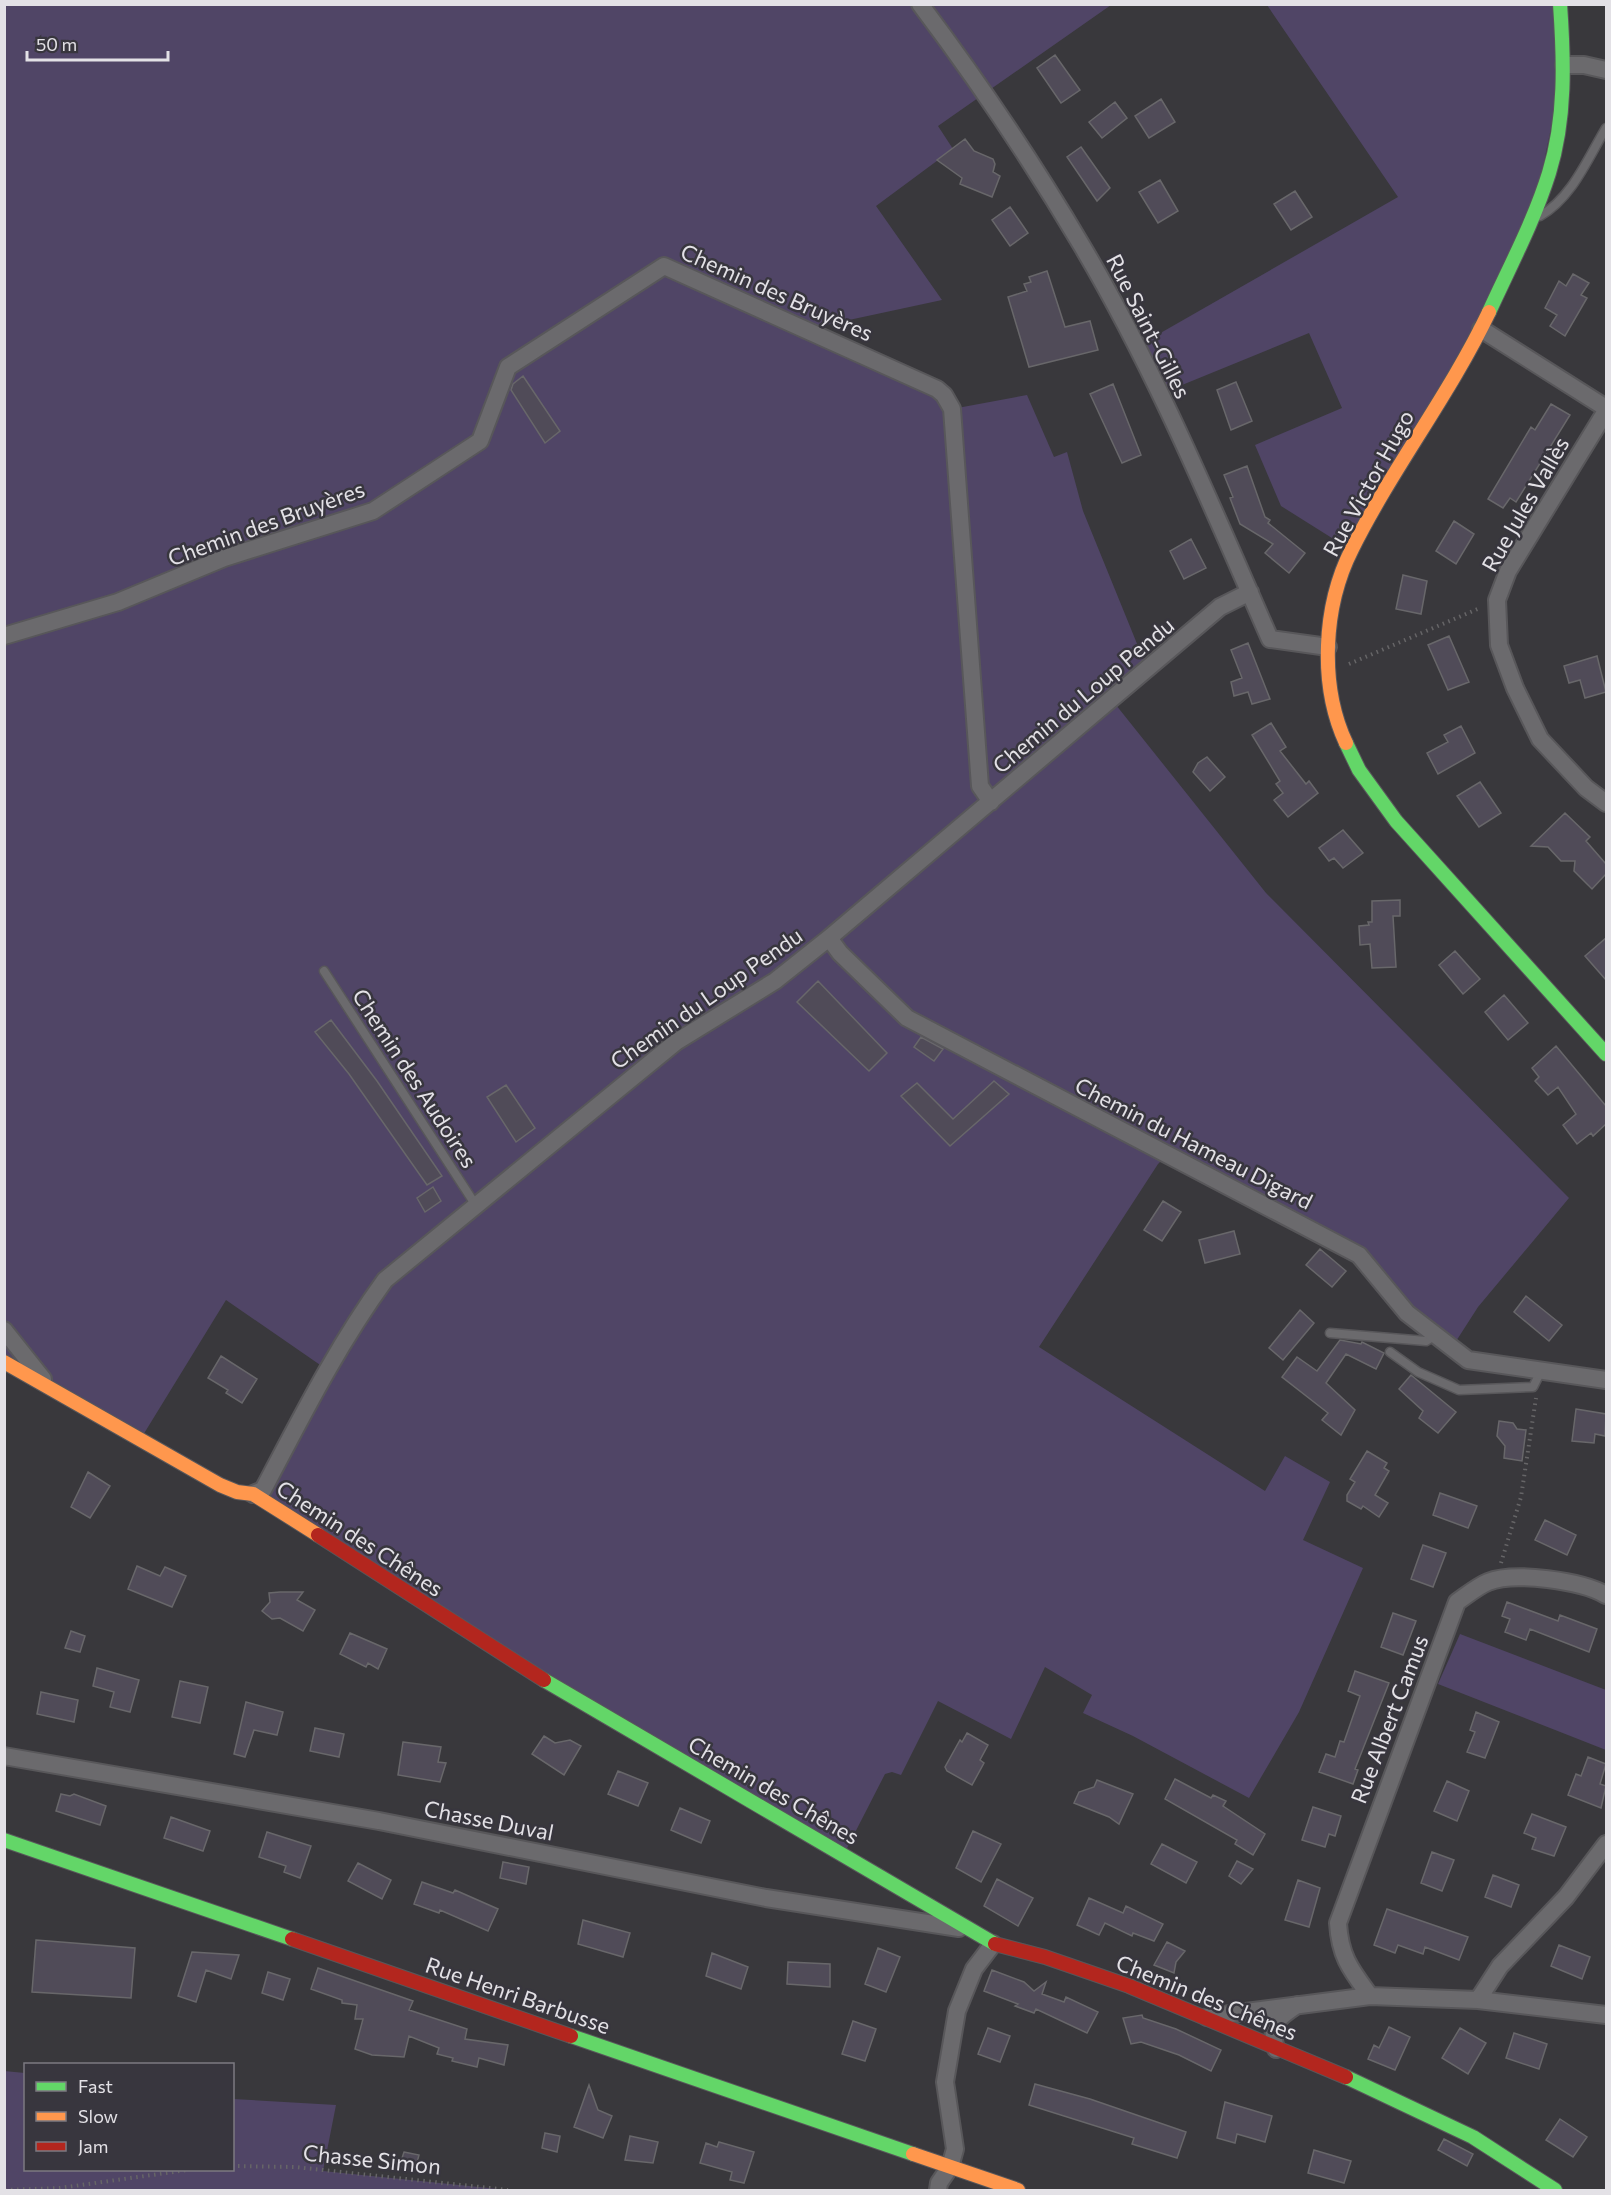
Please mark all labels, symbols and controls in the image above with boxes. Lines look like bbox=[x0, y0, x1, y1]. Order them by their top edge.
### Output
scale bar bbox=[27, 24, 168, 62]
text: 50 m bbox=[36, 33, 77, 55]
street label: Chemin des Bruyères bbox=[677, 237, 877, 347]
street label: Rue Saint-Gilles bbox=[1101, 249, 1197, 403]
street label: Rue Victor Hugo bbox=[1317, 405, 1419, 561]
street label: Rue Jules Vallès bbox=[1476, 432, 1574, 576]
street label: Chemin des Bruyères bbox=[164, 475, 368, 571]
street label: Chemin du Loup Pendu bbox=[987, 611, 1179, 779]
street label: Chemin du Loup Pendu bbox=[605, 922, 807, 1074]
street label: Chemin des Audoires bbox=[347, 983, 483, 1173]
street label: Chemin du Hameau Digard bbox=[1071, 1071, 1317, 1215]
street label: Chemin des Chênes bbox=[272, 1474, 448, 1602]
street label: Rue Albert Camus bbox=[1344, 1631, 1434, 1807]
street label: Chemin des Chênes bbox=[684, 1730, 864, 1850]
street label: Chasse Duval bbox=[422, 1794, 556, 1846]
street label: Chemin des Chênes bbox=[1112, 1948, 1302, 2046]
street label: Rue Henri Barbusse bbox=[422, 1951, 614, 2039]
legend bbox=[24, 2063, 234, 2171]
text: Fast bbox=[78, 2075, 113, 2097]
text: Slow bbox=[78, 2105, 118, 2127]
text: Jam bbox=[78, 2135, 108, 2157]
street label: Chasse Simon bbox=[302, 2138, 442, 2180]

